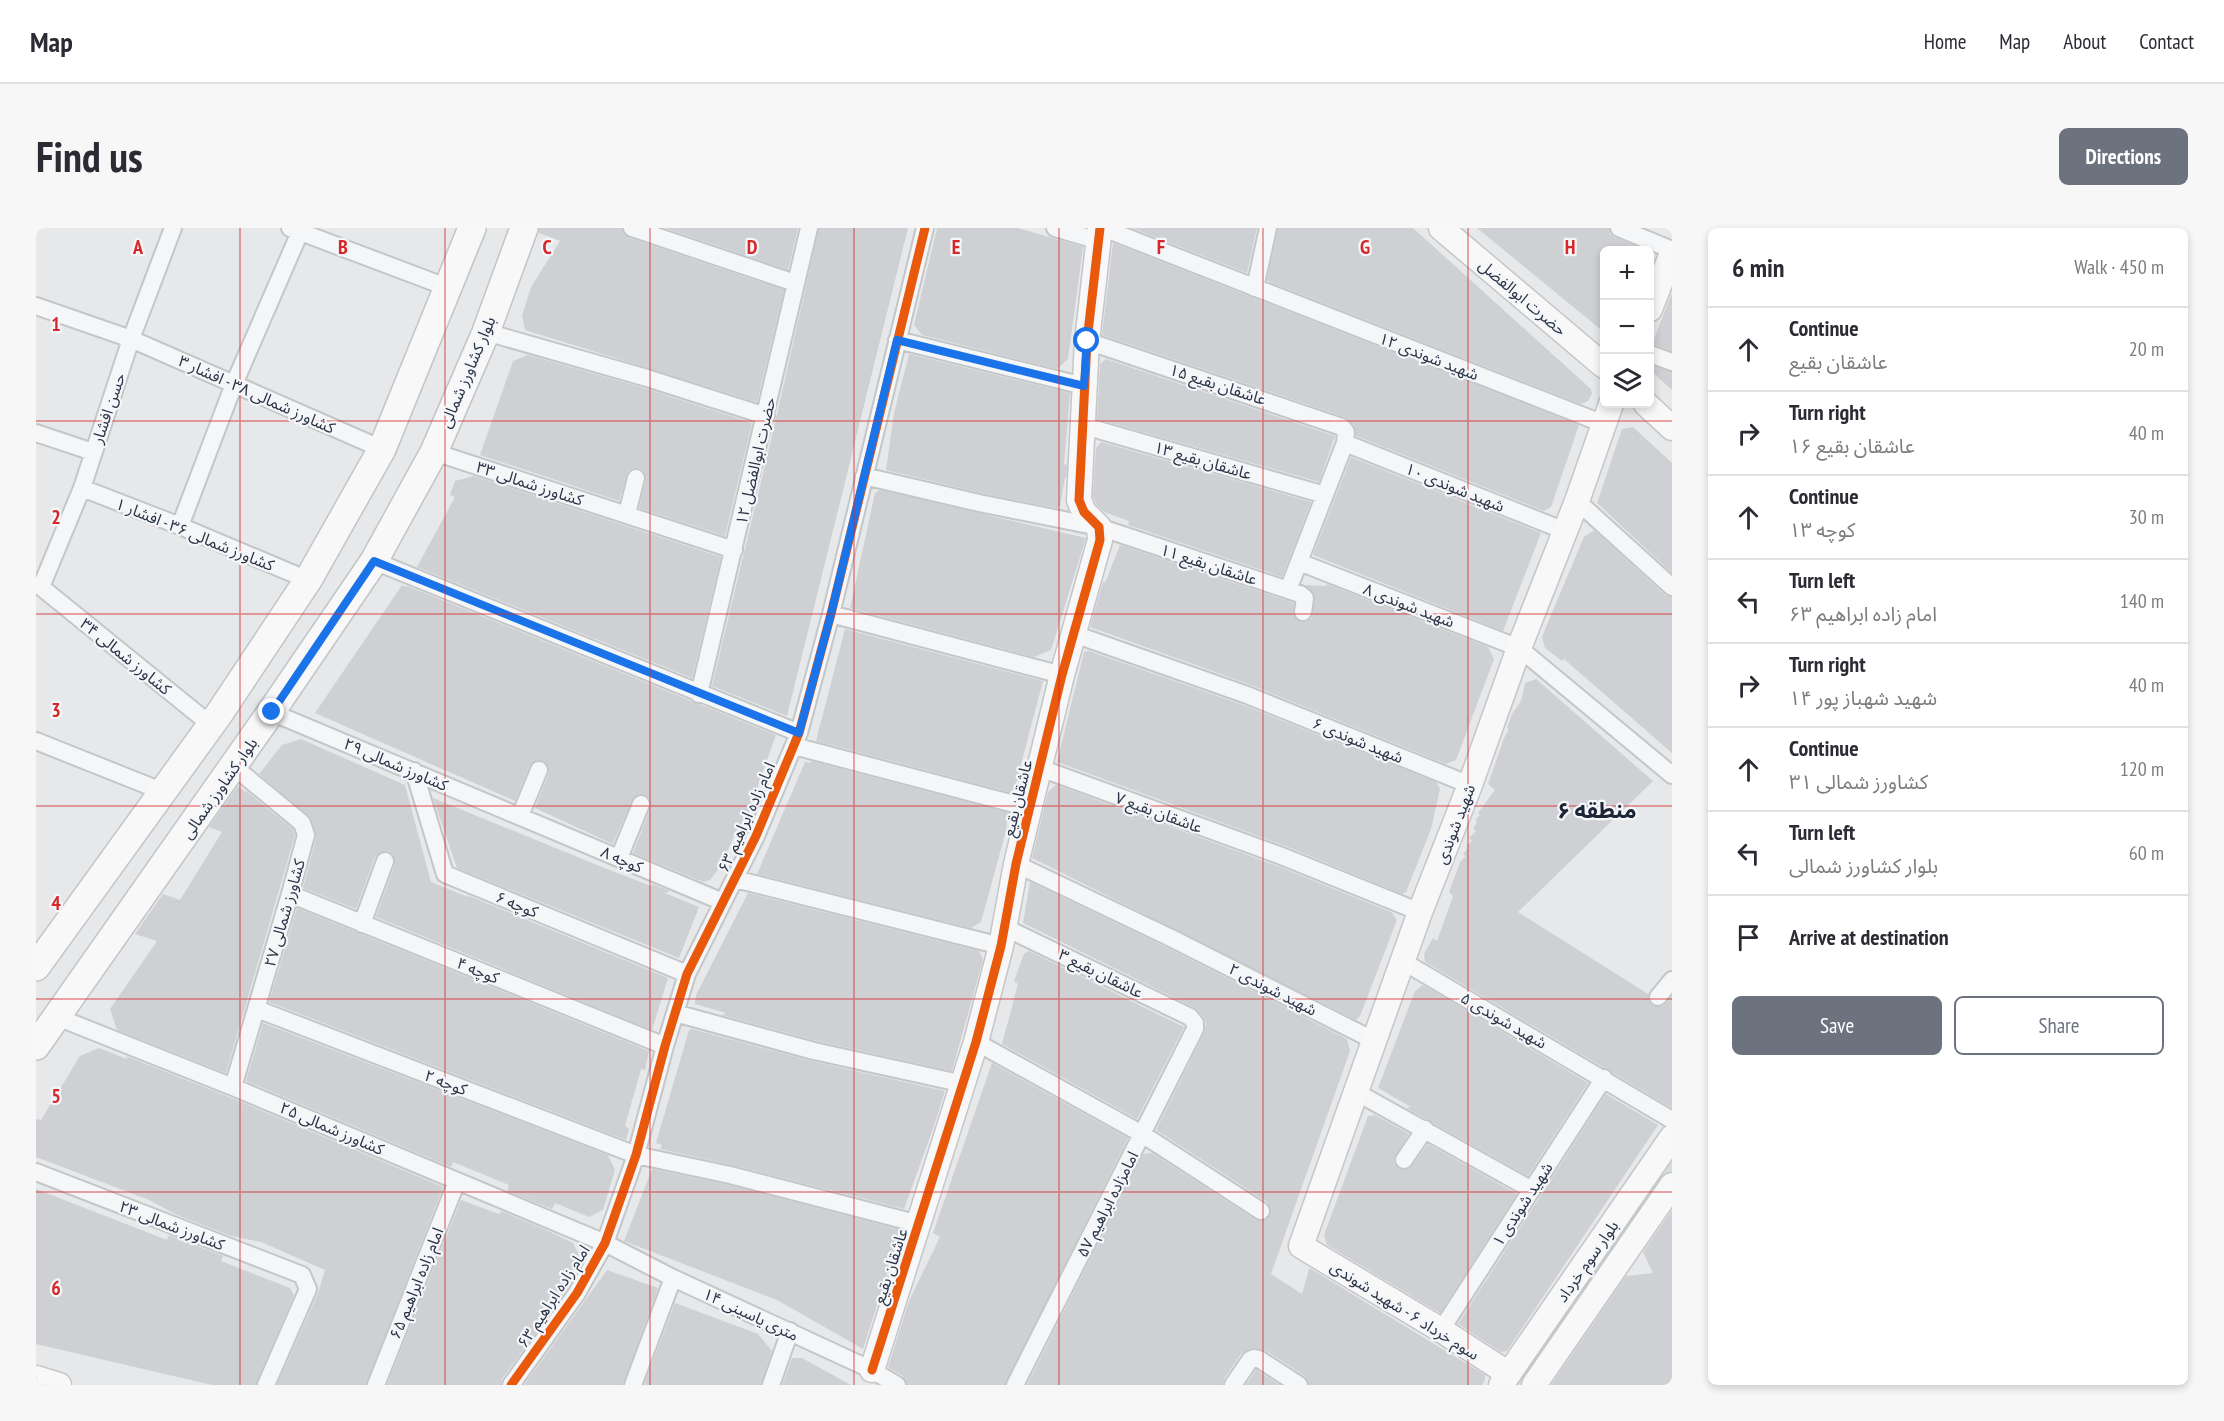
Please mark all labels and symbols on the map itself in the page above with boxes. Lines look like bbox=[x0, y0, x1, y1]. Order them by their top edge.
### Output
text: A bbox=[132, 234, 144, 260]
text: B bbox=[338, 234, 348, 260]
text: C bbox=[542, 234, 552, 260]
text: D bbox=[747, 234, 758, 260]
text: E bbox=[952, 234, 960, 260]
text: F bbox=[1157, 234, 1165, 260]
text: G bbox=[1360, 234, 1370, 260]
text: H bbox=[1565, 234, 1575, 260]
street label: حضرت ابوالفضل bbox=[1475, 254, 1571, 340]
text: 1 bbox=[51, 311, 61, 337]
street label: بلوار کشاورز شمالی bbox=[434, 313, 500, 431]
route start bbox=[1073, 327, 1099, 353]
street label: شهید شوندی ۱۲ bbox=[1376, 328, 1482, 384]
street label: کشاورز شمالی ۳۸ - افشار ۳ bbox=[176, 350, 339, 438]
street label: عاشقان بقیع ۱۵ bbox=[1166, 359, 1269, 412]
street label: حسن افشار bbox=[86, 370, 129, 447]
street label: حضرت ابوالفضل ۱۲ bbox=[731, 395, 779, 527]
street label: عاشقان بقیع ۱۳ bbox=[1151, 437, 1254, 486]
street label: کشاورز شمالی ۳۳ bbox=[474, 456, 586, 510]
street label: شهید شوندی ۱۰ bbox=[1402, 458, 1508, 516]
street label: کشاورز شمالی ۳۶ - افشار ۱ bbox=[113, 493, 278, 575]
text: 2 bbox=[51, 504, 61, 530]
street label: عاشقان بقیع ۱۱ bbox=[1157, 539, 1260, 592]
street label: شهید شوندی ۸ bbox=[1361, 578, 1457, 632]
street label: کشاورز شمالی ۳۴ bbox=[76, 613, 176, 699]
text: 3 bbox=[51, 697, 61, 723]
route end bbox=[258, 698, 284, 724]
street label: شهید شوندی ۶ bbox=[1310, 713, 1406, 767]
street label: بلوار کشاورز شمالی bbox=[177, 733, 261, 843]
street label: کشاورز شمالی ۲۹ bbox=[341, 733, 451, 795]
street label: عاشقان بقیع bbox=[998, 757, 1039, 839]
street label: امام زاده ابراهیم ۶۳ bbox=[713, 759, 782, 876]
street label: شهید شوندی bbox=[1431, 781, 1479, 867]
street label: عاشقان بقیع ۷ bbox=[1112, 787, 1205, 840]
district label: منطقه ۶ bbox=[1558, 796, 1637, 824]
street label: کوچه ۸ bbox=[597, 841, 646, 878]
street label: کشاورز شمالی ۲۷ bbox=[259, 856, 309, 969]
street label: کوچه ۶ bbox=[493, 887, 541, 923]
text: 4 bbox=[51, 890, 61, 916]
street label: عاشقان بقیع ۳ bbox=[1054, 944, 1146, 1005]
street label: کوچه ۴ bbox=[454, 953, 502, 989]
street label: شهید شوندی ۲ bbox=[1226, 958, 1320, 1020]
street label: شهید شوندی ۵ bbox=[1457, 987, 1551, 1053]
street label: کوچه ۲ bbox=[422, 1065, 470, 1100]
text: 5 bbox=[51, 1083, 61, 1109]
street label: کشاورز شمالی ۲۵ bbox=[277, 1097, 387, 1159]
street label: امامزاده ابراهیم ۵۷ bbox=[1072, 1148, 1145, 1262]
street label: شهید شوندی ۱ bbox=[1487, 1158, 1557, 1250]
street label: کشاورز شمالی ۲۳ bbox=[116, 1196, 228, 1254]
street label: بلوار سوم خرداد bbox=[1551, 1216, 1625, 1307]
street label: امام زاده ابراهیم ۶۵ bbox=[385, 1224, 450, 1343]
street label: عاشقان بقیع bbox=[868, 1225, 915, 1308]
street label: امام زاده ابراهیم ۶۳ bbox=[512, 1241, 596, 1353]
street label: سوم خرداد ۶ - شهید شوندی bbox=[1325, 1256, 1483, 1367]
text: 6 bbox=[51, 1275, 61, 1301]
street label: ۱۴ متری یاسینی bbox=[700, 1283, 802, 1345]

